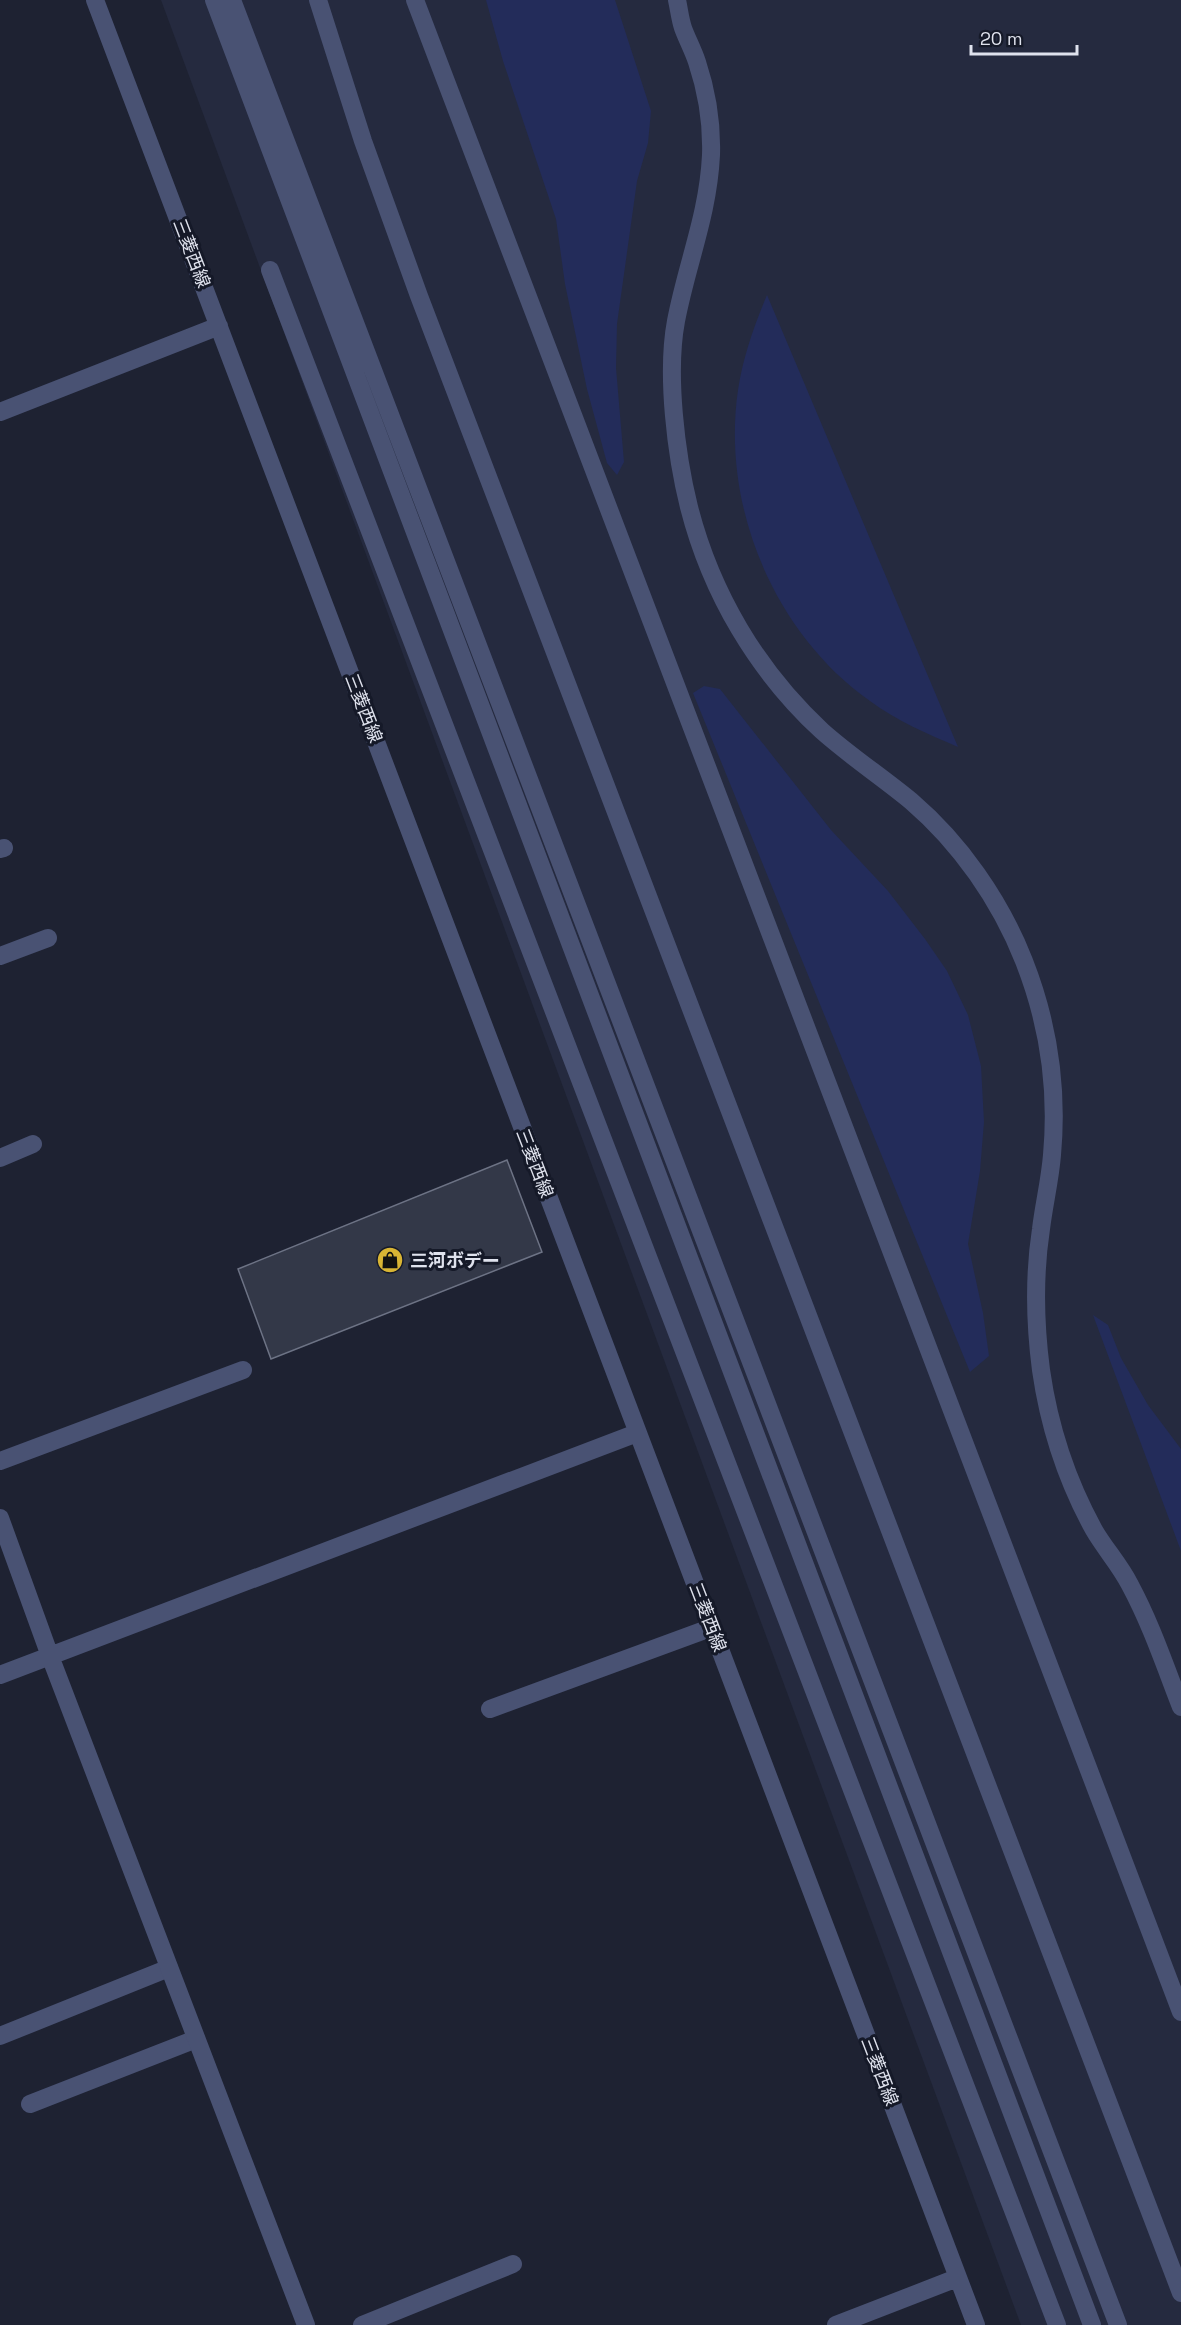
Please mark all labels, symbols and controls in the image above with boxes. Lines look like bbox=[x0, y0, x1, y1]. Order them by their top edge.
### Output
scale bar bbox=[971, 18, 1078, 56]
text: 20 m bbox=[980, 27, 1023, 50]
street label: 三菱西線 bbox=[168, 215, 216, 291]
street label: 三菱西線 bbox=[340, 670, 388, 746]
street label: 三菱西線 bbox=[511, 1125, 559, 1201]
shop icon: 三河ボデー bbox=[375, 1245, 405, 1275]
place label: 三河ボデー bbox=[410, 1249, 500, 1272]
street label: 三菱西線 bbox=[684, 1579, 732, 1655]
street label: 三菱西線 bbox=[856, 2033, 904, 2109]

